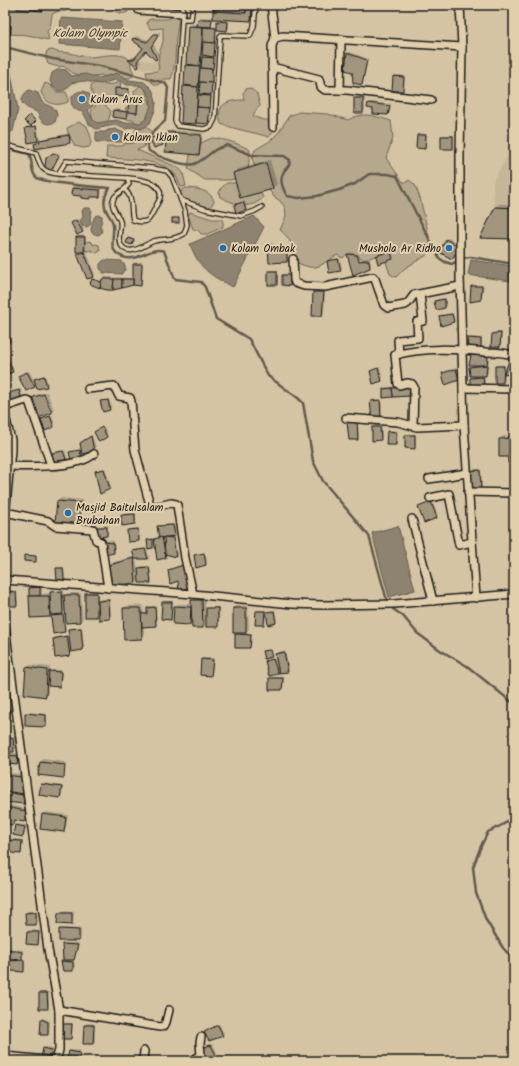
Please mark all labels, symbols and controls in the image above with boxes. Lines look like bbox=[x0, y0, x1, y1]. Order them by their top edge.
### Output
water label: Kolam Olympic bbox=[53, 24, 129, 43]
place label: Kolam Arus bbox=[90, 91, 143, 109]
marker: Kolam Arus bbox=[77, 94, 87, 104]
place label: Kolam Iklan bbox=[123, 129, 178, 147]
marker: Kolam Iklan bbox=[110, 132, 120, 142]
place label: Kolam Ombak bbox=[231, 240, 296, 258]
place label: Mushola Ar Ridho bbox=[359, 240, 441, 258]
marker: Kolam Ombak bbox=[218, 243, 228, 253]
marker: Mushola Ar Ridho bbox=[444, 243, 454, 253]
place label: Masjid Baitulsalam Brubahan bbox=[76, 499, 164, 530]
marker: Masjid Baitulsalam Brubahan bbox=[63, 508, 73, 518]

